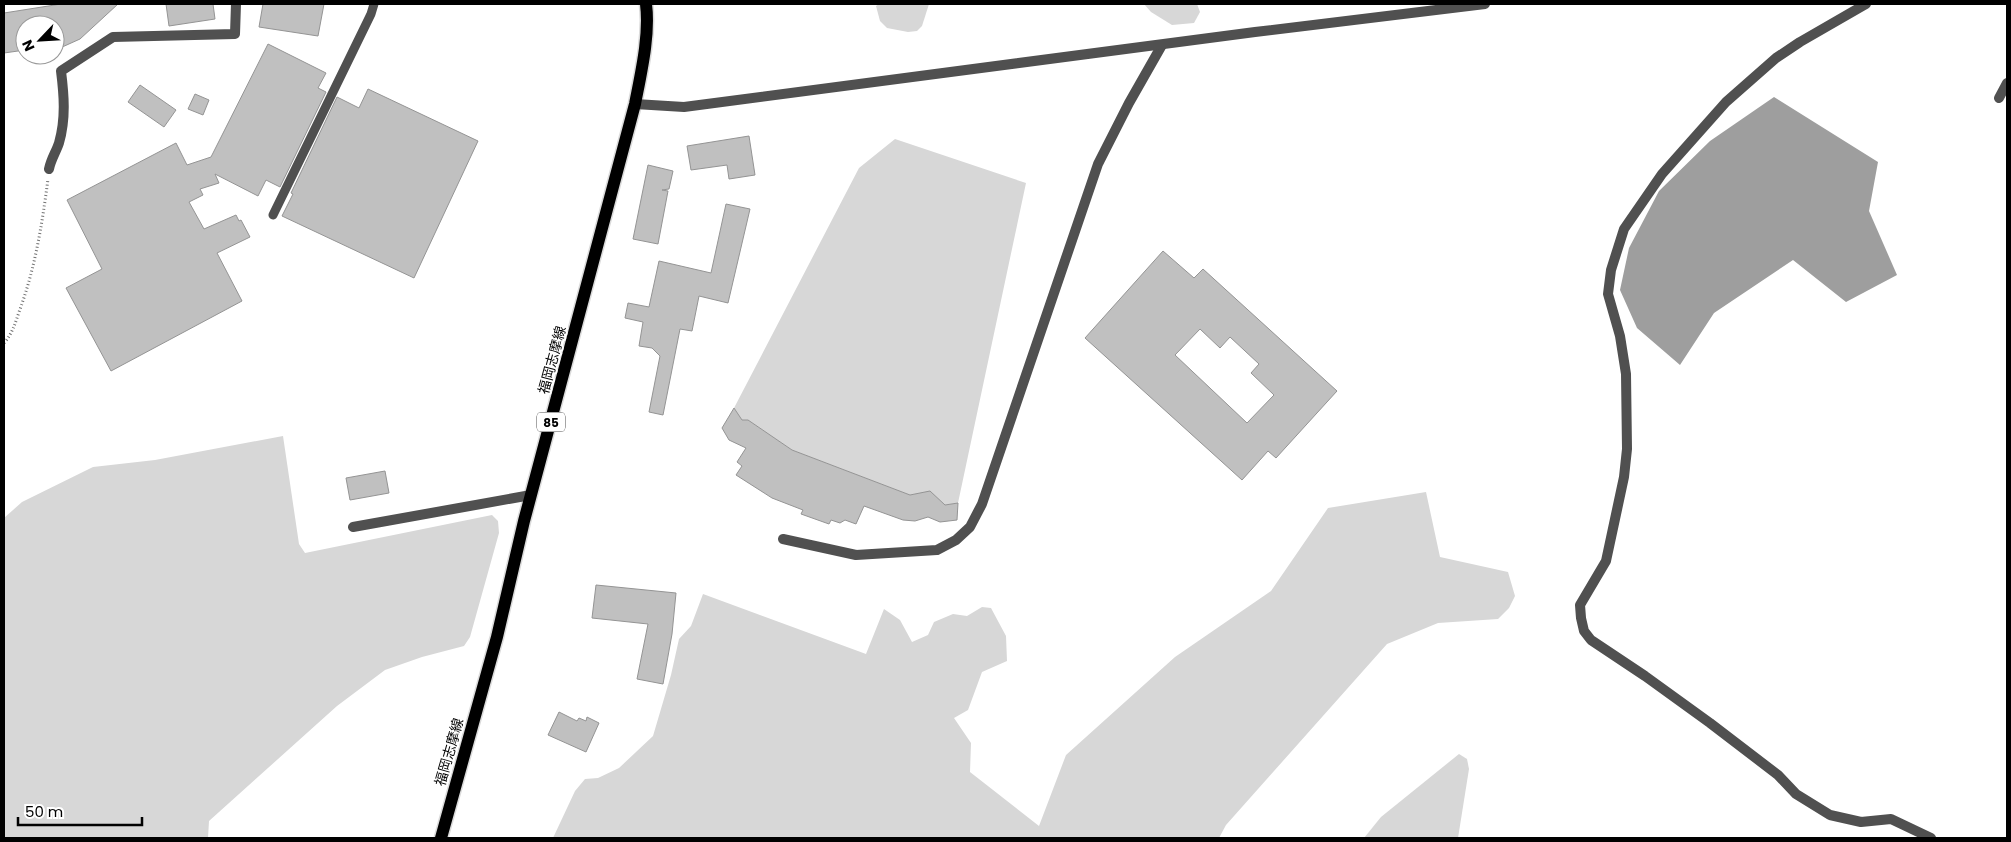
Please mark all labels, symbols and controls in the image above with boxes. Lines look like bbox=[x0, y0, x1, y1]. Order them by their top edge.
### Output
north arrow bbox=[15, 15, 65, 65]
text: N bbox=[17, 36, 40, 54]
street label: 福岡志摩線 bbox=[533, 324, 571, 396]
road number: 85 bbox=[537, 412, 565, 432]
street label: 福岡志摩線 bbox=[430, 716, 468, 788]
scale bar bbox=[18, 794, 141, 826]
text: 50 m bbox=[25, 801, 63, 822]

